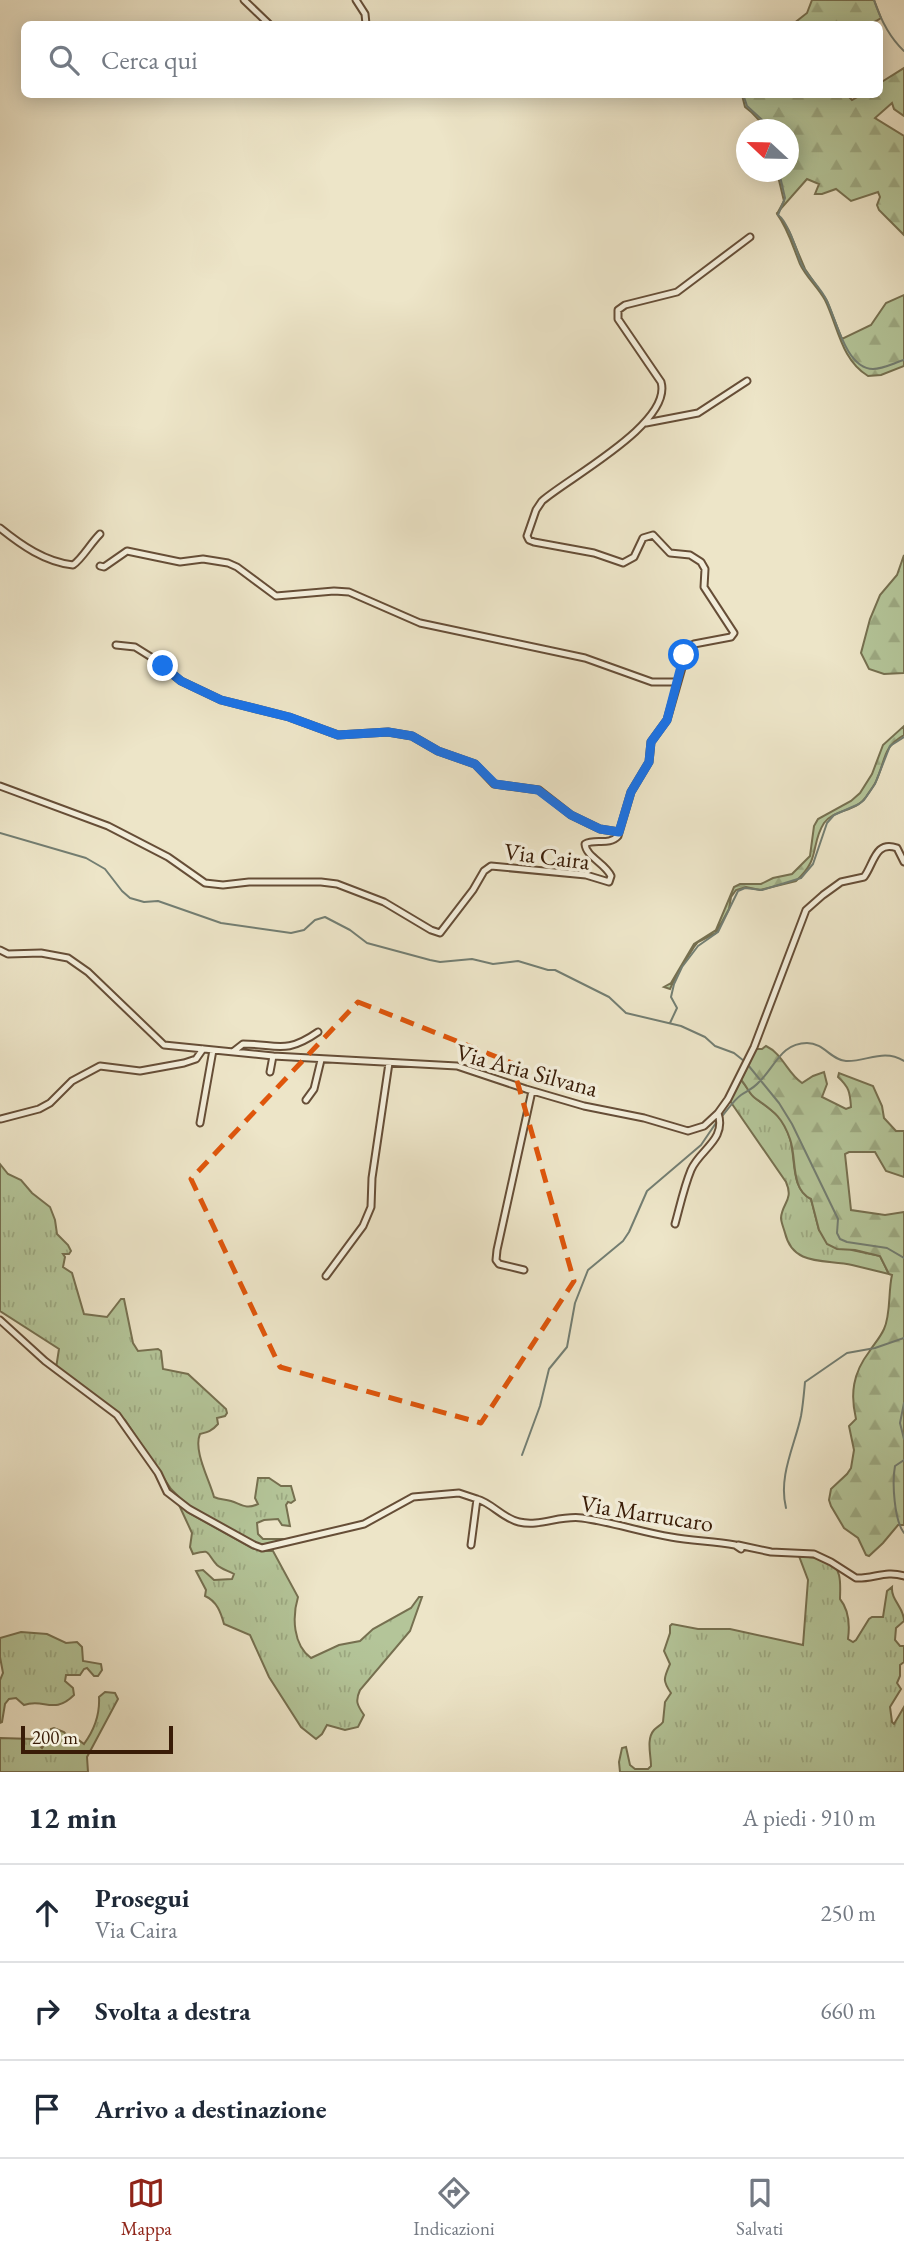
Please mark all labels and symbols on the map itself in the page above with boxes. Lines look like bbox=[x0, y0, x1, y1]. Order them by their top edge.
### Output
north arrow bbox=[736, 119, 799, 182]
route start bbox=[668, 639, 699, 670]
route end bbox=[147, 650, 178, 681]
street label: Via Caira bbox=[502, 835, 592, 877]
street label: Via Aria Silvana bbox=[453, 1036, 602, 1104]
street label: Via Marrucaro bbox=[578, 1487, 716, 1539]
scale bar bbox=[21, 1723, 173, 1755]

